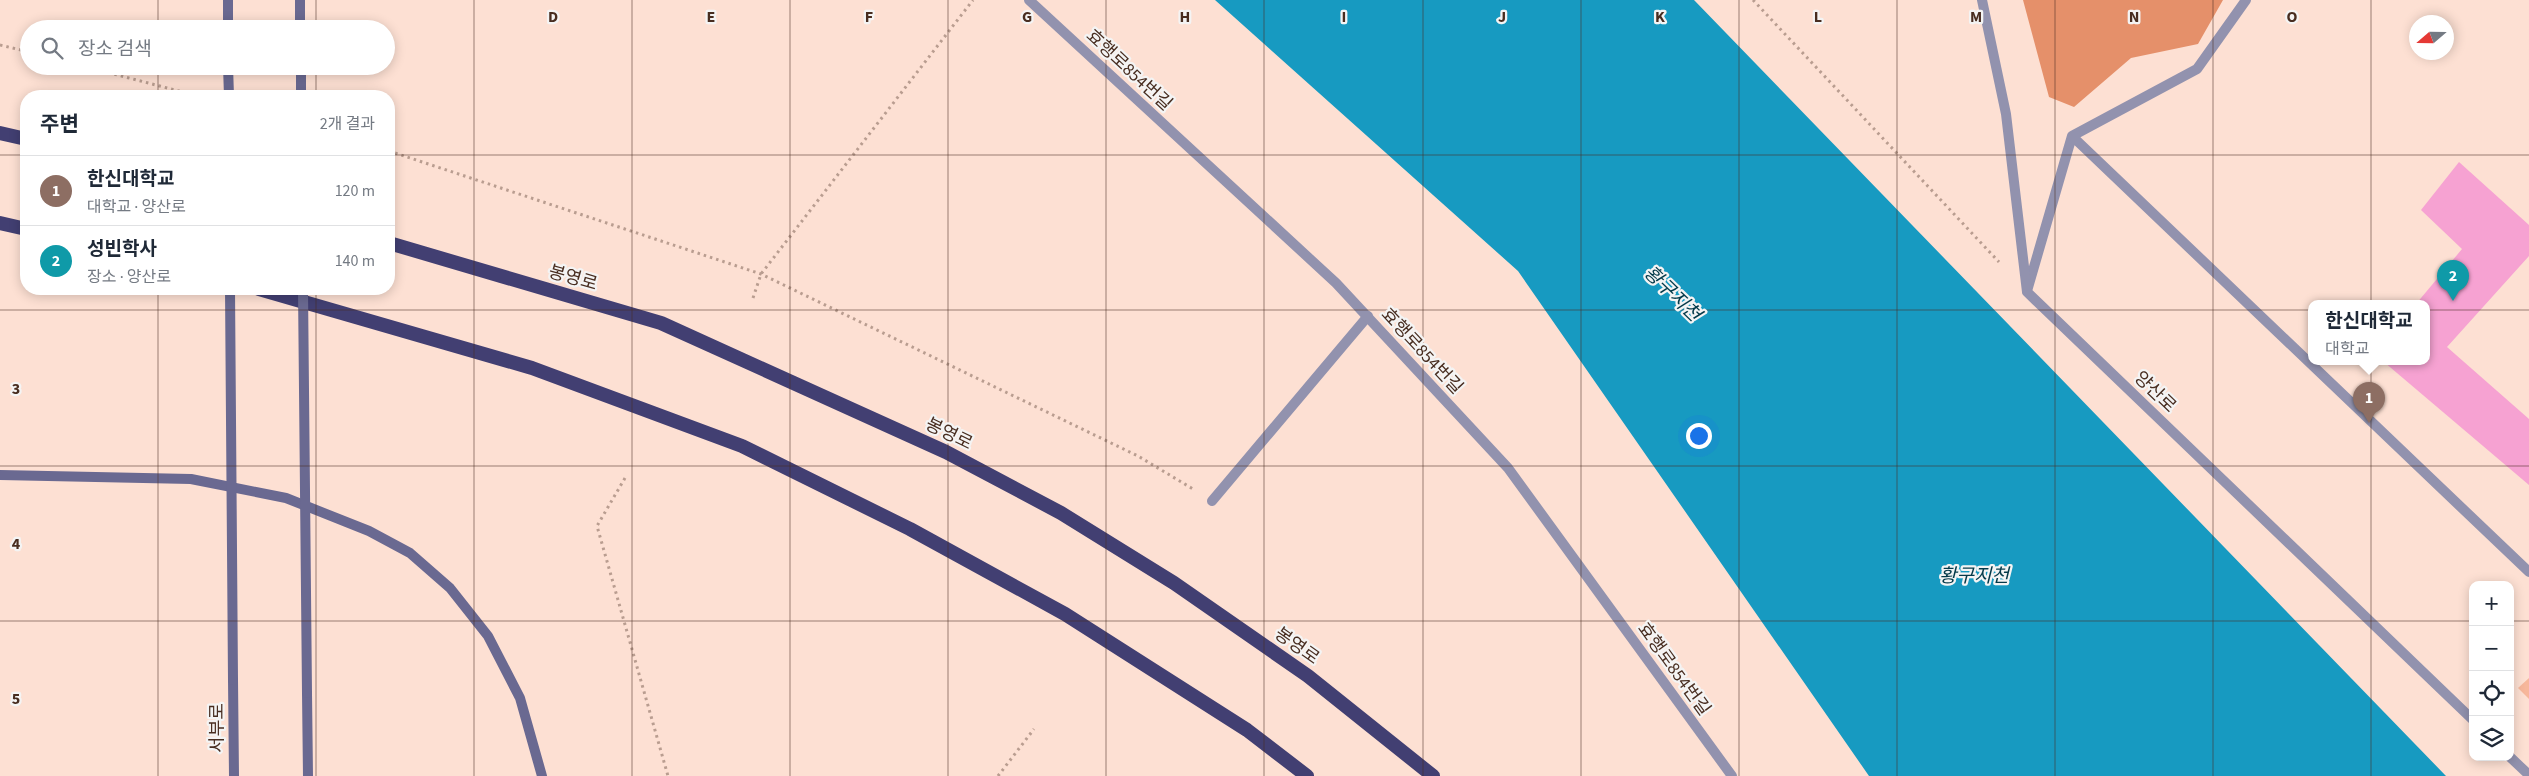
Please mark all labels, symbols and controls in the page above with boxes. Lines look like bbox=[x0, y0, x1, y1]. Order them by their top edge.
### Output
text: D bbox=[548, 6, 558, 28]
text: E bbox=[707, 6, 715, 28]
text: F bbox=[865, 6, 873, 28]
text: G bbox=[1022, 6, 1032, 28]
text: H bbox=[1180, 6, 1190, 28]
text: I bbox=[1342, 6, 1346, 28]
text: J bbox=[1498, 6, 1506, 28]
text: K bbox=[1655, 6, 1665, 28]
text: L bbox=[1814, 6, 1822, 28]
text: M bbox=[1970, 6, 1982, 28]
text: N bbox=[2129, 6, 2139, 28]
text: O bbox=[2287, 6, 2298, 28]
north arrow bbox=[2409, 15, 2454, 60]
search box bbox=[20, 20, 395, 75]
street label: 효행로854번길 bbox=[1080, 23, 1178, 117]
icon: search bbox=[38, 34, 66, 62]
text: 장소 검색 bbox=[78, 36, 152, 63]
text: 주변 bbox=[40, 109, 79, 139]
text: 2개 결과 bbox=[320, 113, 375, 135]
text: 한신대학교 bbox=[87, 166, 174, 193]
text: 1 bbox=[52, 180, 60, 202]
text: 120 m bbox=[335, 180, 375, 202]
text: 대학교 · 양산로 bbox=[87, 196, 186, 218]
text: 성빈학사 bbox=[87, 236, 157, 263]
text: 2 bbox=[52, 250, 60, 272]
text: 140 m bbox=[335, 250, 375, 272]
street label: 봉영로 bbox=[546, 259, 600, 297]
water label: 황구지천 bbox=[1637, 260, 1708, 329]
pin: 2 bbox=[2437, 260, 2469, 301]
text: 장소 · 양산로 bbox=[87, 266, 171, 288]
popup bbox=[2308, 300, 2430, 365]
street label: 효행로854번길 bbox=[1375, 302, 1469, 400]
text: 한신대학교 bbox=[2325, 308, 2413, 335]
text: 대학교 bbox=[2325, 338, 2369, 360]
street label: 양산로 bbox=[2128, 366, 2182, 418]
text: 3 bbox=[12, 378, 20, 400]
pin: 1 bbox=[2353, 382, 2385, 423]
street label: 봉영로 bbox=[921, 412, 977, 456]
your location bbox=[1686, 423, 1712, 449]
text: 4 bbox=[12, 533, 21, 555]
water label: 황구지천 bbox=[1939, 563, 2010, 590]
map controls bbox=[2469, 581, 2514, 761]
button: + bbox=[2469, 581, 2514, 626]
street label: 효행로854번길 bbox=[1632, 617, 1716, 721]
street label: 봉영로 bbox=[1269, 622, 1325, 670]
button: − bbox=[2469, 626, 2514, 671]
button: locate bbox=[2469, 671, 2514, 716]
text: 5 bbox=[12, 688, 20, 710]
street label: 서부로 bbox=[205, 703, 230, 753]
button: layers bbox=[2469, 716, 2514, 761]

